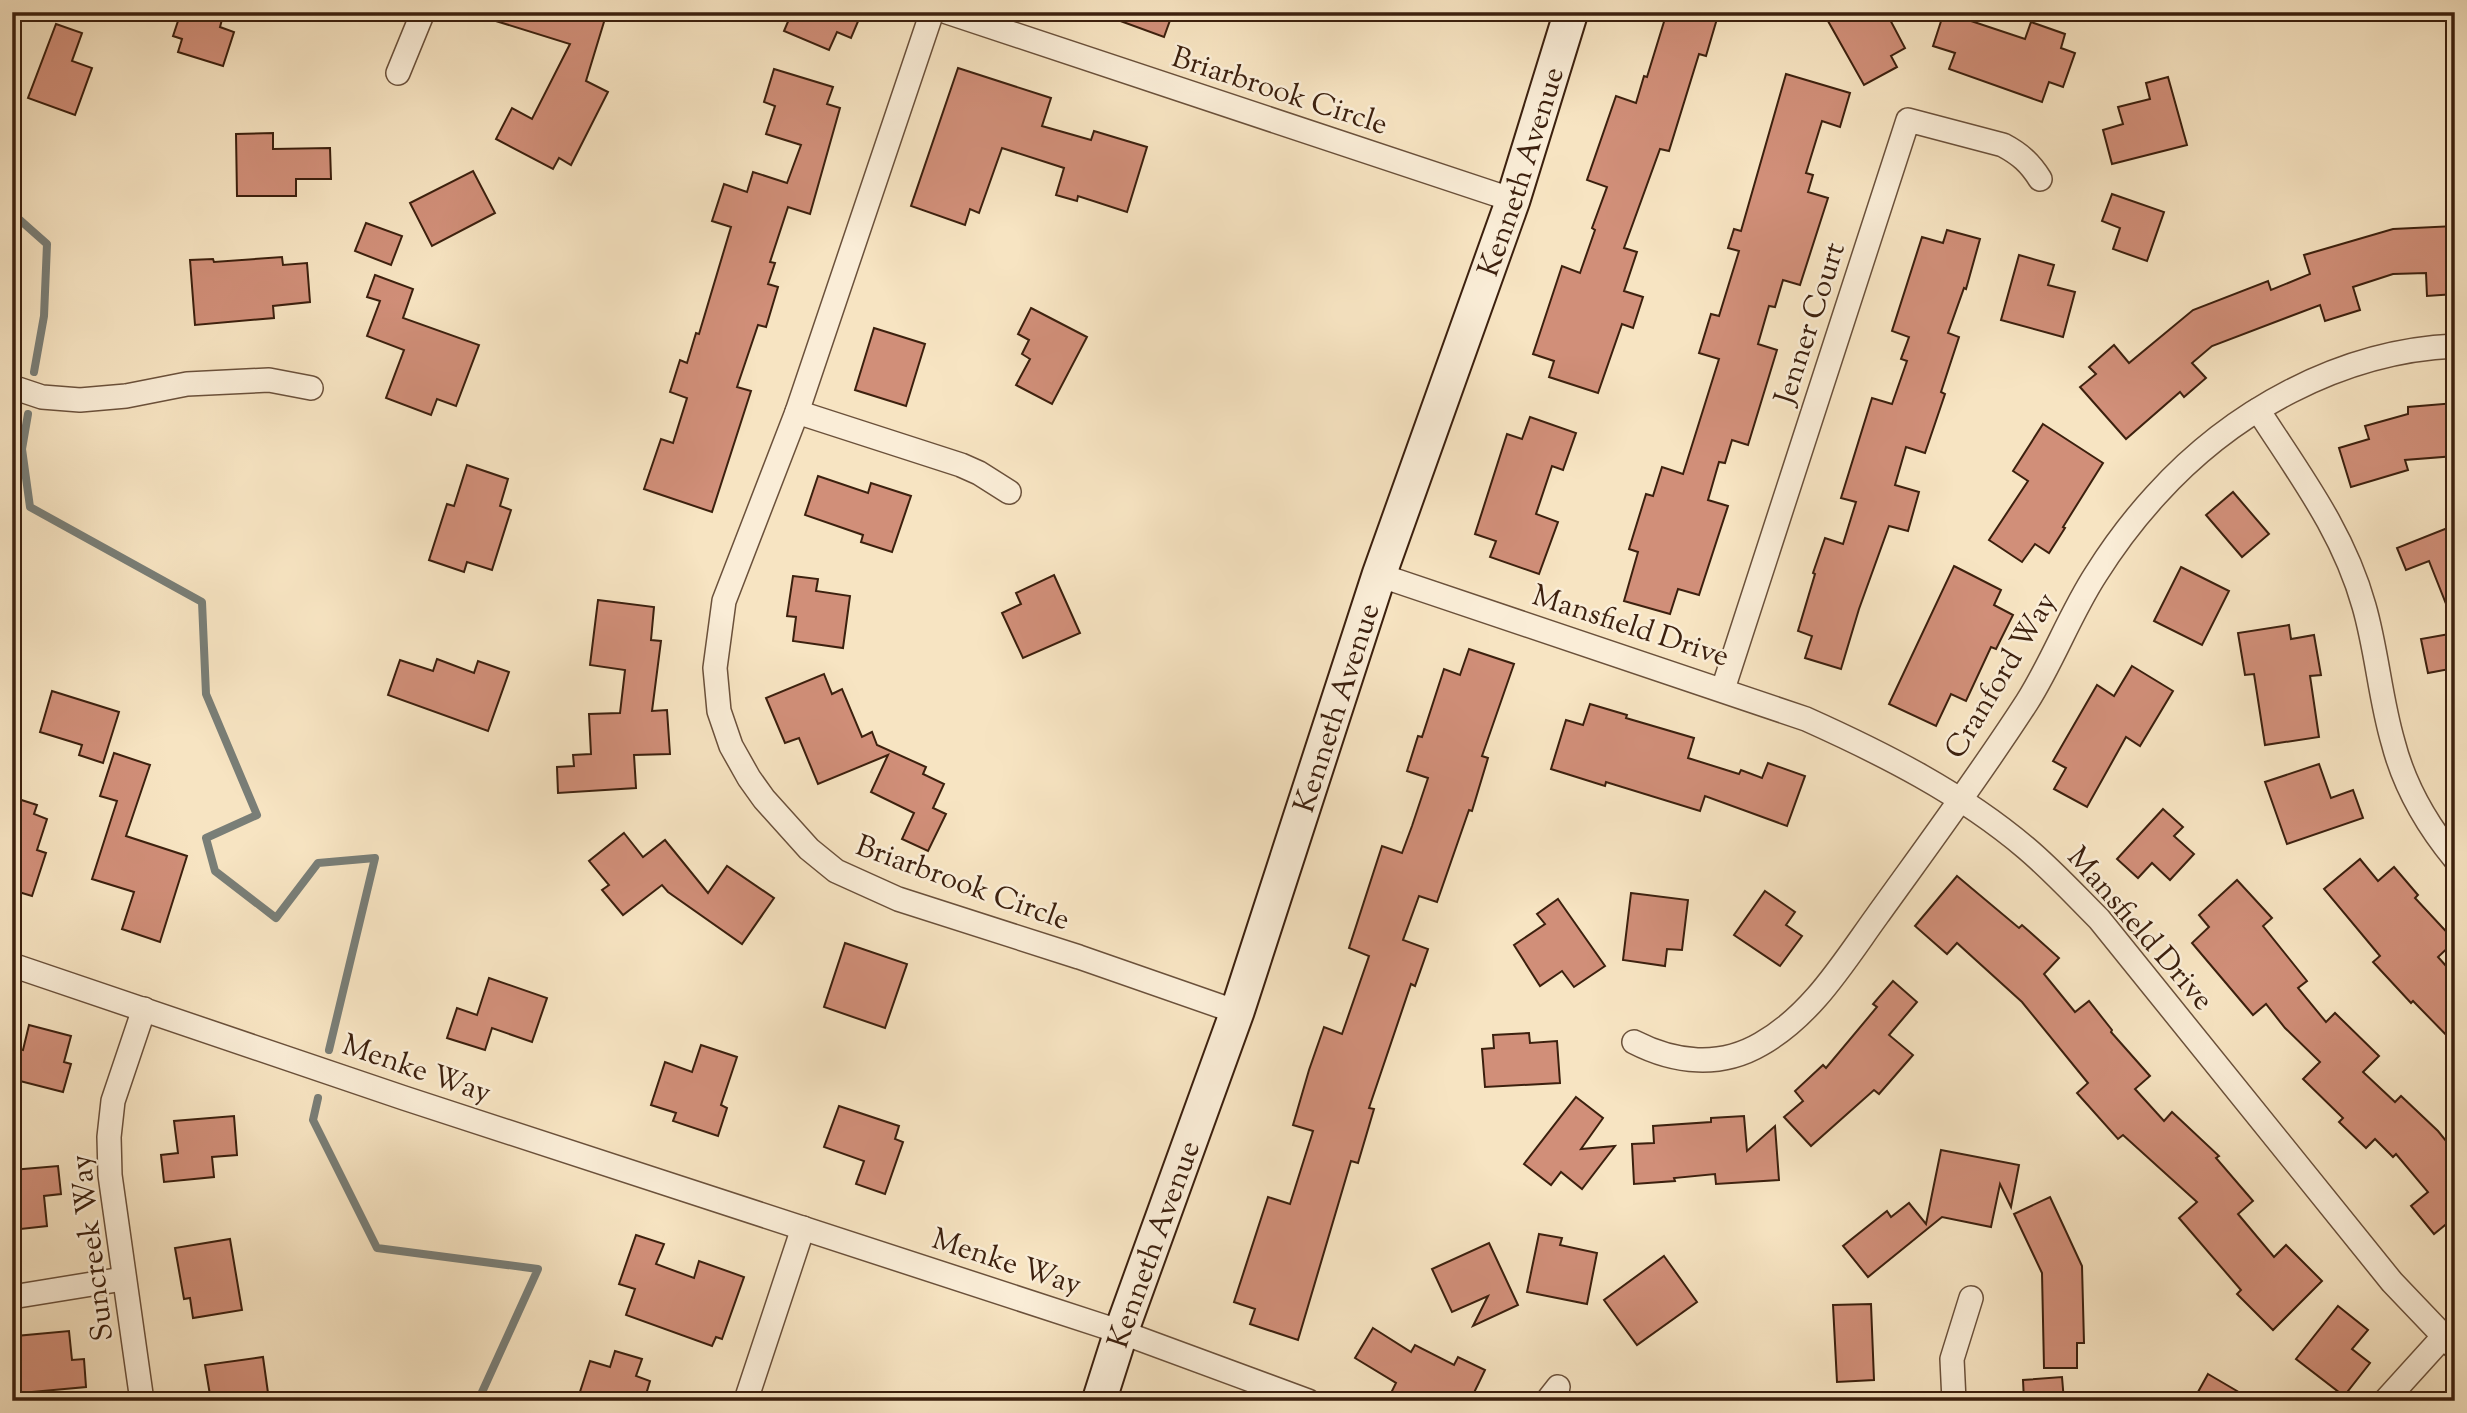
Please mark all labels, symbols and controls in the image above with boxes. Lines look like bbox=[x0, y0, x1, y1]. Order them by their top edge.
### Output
street label: Briarbrook Circle bbox=[1166, 37, 1393, 148]
street label: Kenneth Avenue bbox=[1468, 62, 1577, 283]
street label: Jenner Court bbox=[1764, 237, 1858, 412]
street label: Mansfield Drive bbox=[1526, 575, 1734, 679]
street label: Cranford Way bbox=[1935, 585, 2069, 768]
street label: Kenneth Avenue bbox=[1284, 598, 1392, 819]
street label: Briarbrook Circle bbox=[849, 826, 1075, 943]
street label: Mansfield Drive bbox=[2056, 838, 2222, 1021]
street label: Menke Way bbox=[336, 1025, 496, 1116]
street label: Kenneth Avenue bbox=[1098, 1135, 1213, 1354]
street label: Suncreek Way bbox=[61, 1152, 126, 1344]
street label: Menke Way bbox=[926, 1219, 1087, 1308]

